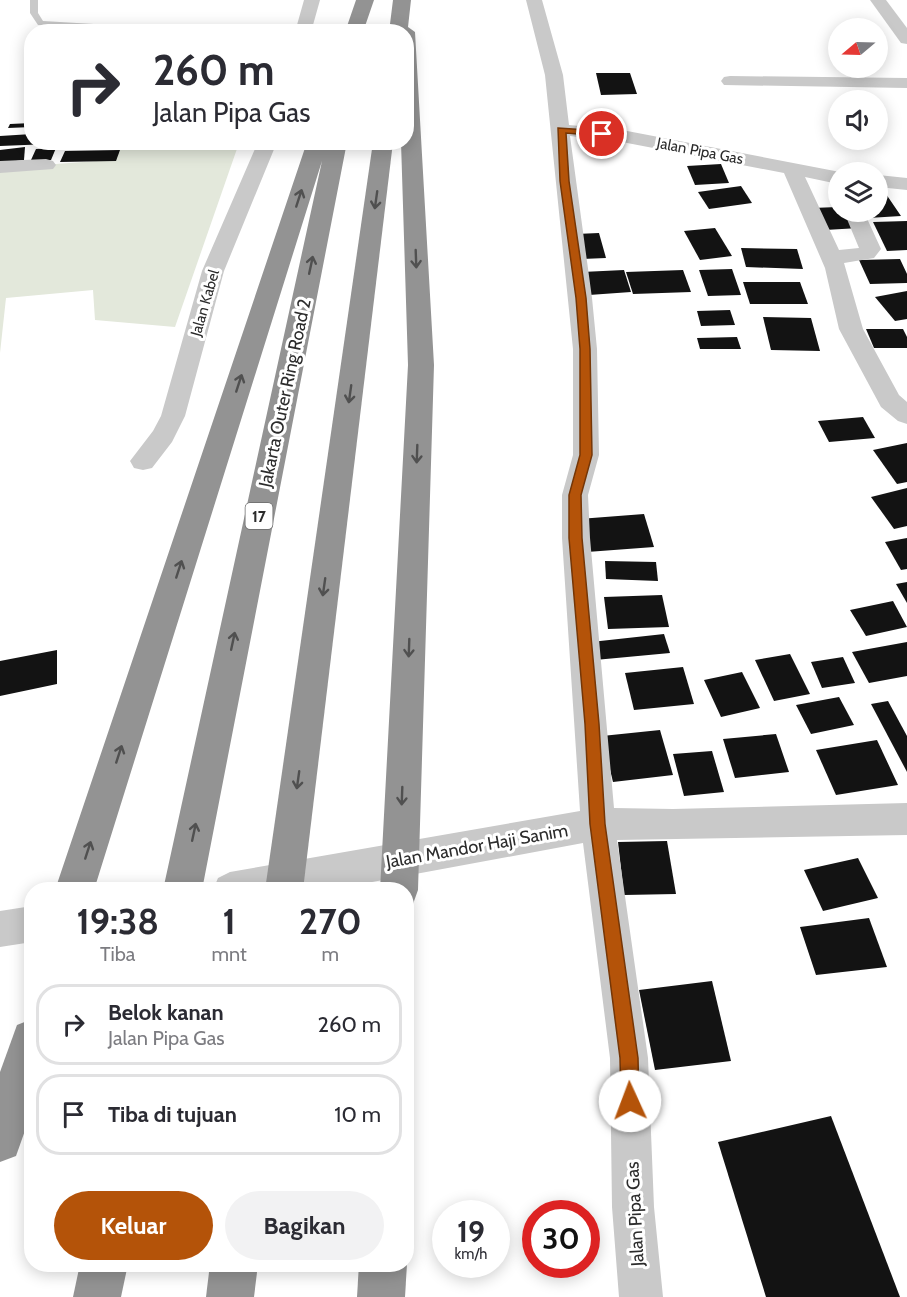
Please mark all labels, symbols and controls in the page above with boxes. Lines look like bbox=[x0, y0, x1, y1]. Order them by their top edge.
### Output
north arrow bbox=[828, 18, 888, 78]
map controls bbox=[828, 18, 888, 222]
text: 260 m bbox=[153, 44, 274, 96]
icon: right bbox=[54, 48, 132, 126]
button: sound bbox=[828, 90, 888, 150]
text: Jalan Pipa Gas bbox=[153, 96, 310, 129]
pin bbox=[576, 108, 627, 159]
icon: arrive bbox=[585, 117, 618, 150]
street label: Jalan Pipa Gas bbox=[654, 134, 745, 168]
button: layers bbox=[828, 162, 888, 222]
one-way arrow bbox=[295, 189, 306, 208]
one-way arrow bbox=[370, 190, 381, 210]
one-way arrow bbox=[411, 248, 422, 268]
one-way arrow bbox=[306, 256, 317, 276]
street label: Jalan Kabel bbox=[187, 267, 223, 339]
street label: Jakarta Outer Ring Road 2 bbox=[254, 297, 316, 490]
one-way arrow bbox=[234, 374, 245, 393]
one-way arrow bbox=[344, 383, 355, 403]
one-way arrow bbox=[411, 443, 422, 463]
road number: 17 bbox=[246, 503, 272, 529]
one-way arrow bbox=[174, 560, 185, 579]
one-way arrow bbox=[319, 577, 330, 596]
one-way arrow bbox=[228, 632, 239, 652]
one-way arrow bbox=[403, 638, 414, 658]
one-way arrow bbox=[114, 745, 125, 764]
one-way arrow bbox=[293, 770, 304, 790]
one-way arrow bbox=[397, 785, 408, 805]
street label: Jalan Mandor Haji Sanim bbox=[383, 819, 570, 873]
one-way arrow bbox=[189, 823, 200, 843]
one-way arrow bbox=[83, 841, 94, 860]
text: 19:38 bbox=[76, 899, 159, 943]
text: 1 bbox=[222, 899, 236, 943]
text: 270 bbox=[299, 899, 362, 943]
text: Tiba bbox=[100, 942, 135, 966]
text: mnt bbox=[211, 942, 247, 966]
text: m bbox=[322, 942, 339, 966]
text: Belok kanan bbox=[108, 999, 224, 1026]
icon: right bbox=[57, 1008, 90, 1041]
text: 260 m bbox=[317, 1011, 381, 1038]
text: Jalan Pipa Gas bbox=[108, 1026, 225, 1050]
position arrow bbox=[598, 1069, 662, 1133]
icon: arrive bbox=[57, 1098, 90, 1131]
text: Tiba di tujuan bbox=[108, 1101, 237, 1128]
text: 10 m bbox=[334, 1101, 381, 1128]
street label: Jalan Pipa Gas bbox=[621, 1161, 649, 1268]
button: Keluar bbox=[54, 1191, 213, 1260]
button: Bagikan bbox=[225, 1191, 384, 1260]
speed limit sign: 30 bbox=[522, 1200, 600, 1278]
text: 19 bbox=[457, 1213, 485, 1250]
text: km/h bbox=[455, 1245, 487, 1263]

